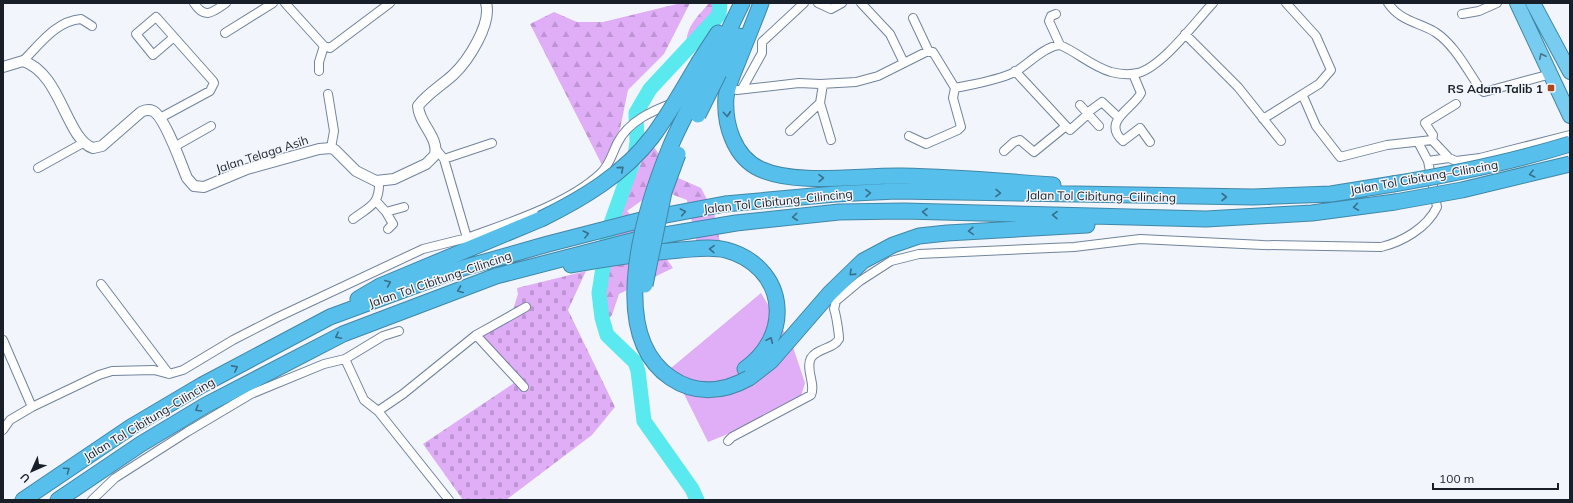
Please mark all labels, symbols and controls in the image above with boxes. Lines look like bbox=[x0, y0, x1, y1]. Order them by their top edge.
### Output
one-way arrow bbox=[1539, 52, 1547, 60]
place label: RS Adam Talib 1 bbox=[1448, 81, 1543, 96]
marker: RS Adam Talib 1 bbox=[1546, 83, 1556, 93]
one-way arrow bbox=[723, 111, 732, 117]
street label: Jalan Telaga Asih bbox=[214, 132, 310, 176]
street label: Jalan Tol Cibitung–Cilincing bbox=[1349, 157, 1499, 197]
one-way arrow bbox=[616, 166, 623, 173]
one-way arrow bbox=[1529, 169, 1535, 177]
one-way arrow bbox=[818, 173, 824, 182]
street label: Jalan Tol Cibitung–Cilincing bbox=[703, 186, 853, 216]
street label: Jalan Tol Cibitung–Cilincing bbox=[1026, 187, 1176, 205]
one-way arrow bbox=[865, 188, 871, 197]
one-way arrow bbox=[995, 189, 1001, 198]
one-way arrow bbox=[1221, 193, 1227, 201]
one-way arrow bbox=[1353, 202, 1359, 211]
one-way arrow bbox=[680, 208, 686, 217]
one-way arrow bbox=[922, 208, 928, 216]
one-way arrow bbox=[1052, 211, 1058, 219]
one-way arrow bbox=[792, 212, 798, 221]
one-way arrow bbox=[968, 227, 974, 236]
one-way arrow bbox=[582, 230, 589, 239]
one-way arrow bbox=[709, 244, 715, 253]
street label: Jalan Tol Cibitung–Cilincing bbox=[367, 247, 513, 311]
one-way arrow bbox=[849, 268, 857, 276]
one-way arrow bbox=[384, 279, 391, 287]
one-way arrow bbox=[456, 285, 463, 293]
one-way arrow bbox=[335, 331, 343, 339]
one-way arrow bbox=[765, 337, 773, 345]
one-way arrow bbox=[230, 365, 238, 373]
street label: Jalan Tol Cibitung–Cilincing bbox=[81, 374, 217, 464]
one-way arrow bbox=[195, 405, 202, 412]
north arrow bbox=[12, 451, 52, 491]
scale bar bbox=[1433, 465, 1558, 491]
one-way arrow bbox=[63, 467, 70, 475]
text: U bbox=[17, 470, 33, 486]
text: 100 m bbox=[1439, 471, 1474, 486]

